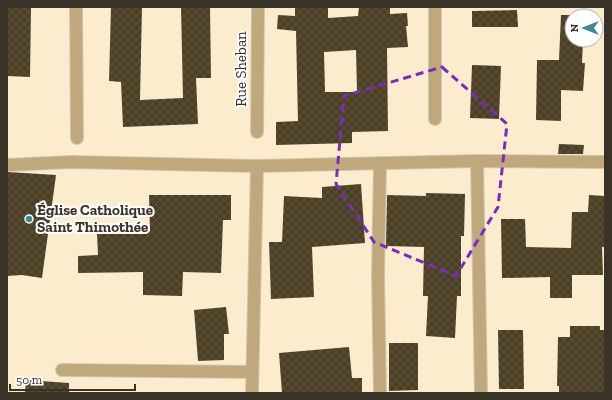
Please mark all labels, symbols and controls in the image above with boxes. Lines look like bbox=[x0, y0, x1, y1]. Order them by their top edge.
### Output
north arrow bbox=[564, 8, 604, 48]
text: N bbox=[568, 23, 581, 32]
street label: Rue Sheban bbox=[232, 31, 250, 107]
place label: Église Catholique Saint Thimothée bbox=[37, 201, 153, 236]
marker: Église Catholique Saint Thimothée bbox=[24, 214, 34, 224]
scale bar bbox=[10, 366, 135, 392]
text: 50 m bbox=[16, 373, 43, 387]

